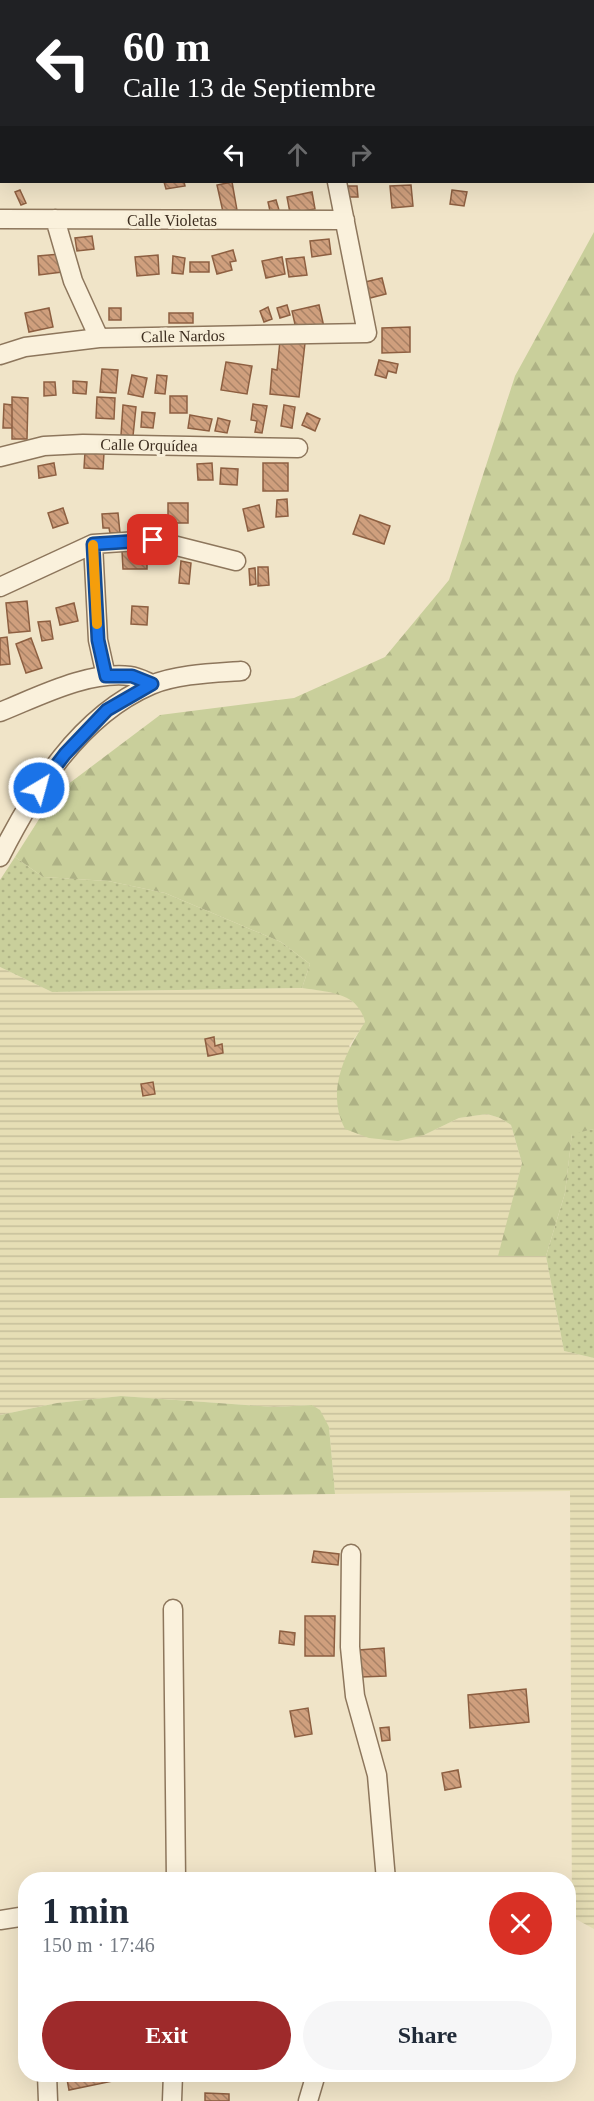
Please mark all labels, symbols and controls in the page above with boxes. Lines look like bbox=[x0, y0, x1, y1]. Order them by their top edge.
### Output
icon: left bbox=[24, 24, 102, 102]
text: 60 m bbox=[123, 24, 211, 70]
text: Calle 13 de Septiembre bbox=[123, 73, 376, 103]
icon: left bbox=[218, 138, 251, 171]
icon: ahead bbox=[281, 138, 314, 171]
icon: right bbox=[344, 138, 377, 171]
street label: Calle Violetas bbox=[127, 212, 217, 229]
street label: Calle Nardos bbox=[141, 327, 225, 345]
street label: Calle Orquídea bbox=[100, 436, 198, 455]
pin bbox=[127, 514, 178, 565]
icon: arrive bbox=[136, 523, 169, 556]
position arrow bbox=[7, 756, 71, 820]
text: 1 min bbox=[42, 1891, 129, 1931]
button: close bbox=[489, 1892, 552, 1955]
text: 150 m · 17:46 bbox=[42, 1934, 155, 1956]
button: Exit bbox=[42, 2001, 291, 2070]
button: Share bbox=[303, 2001, 552, 2070]

